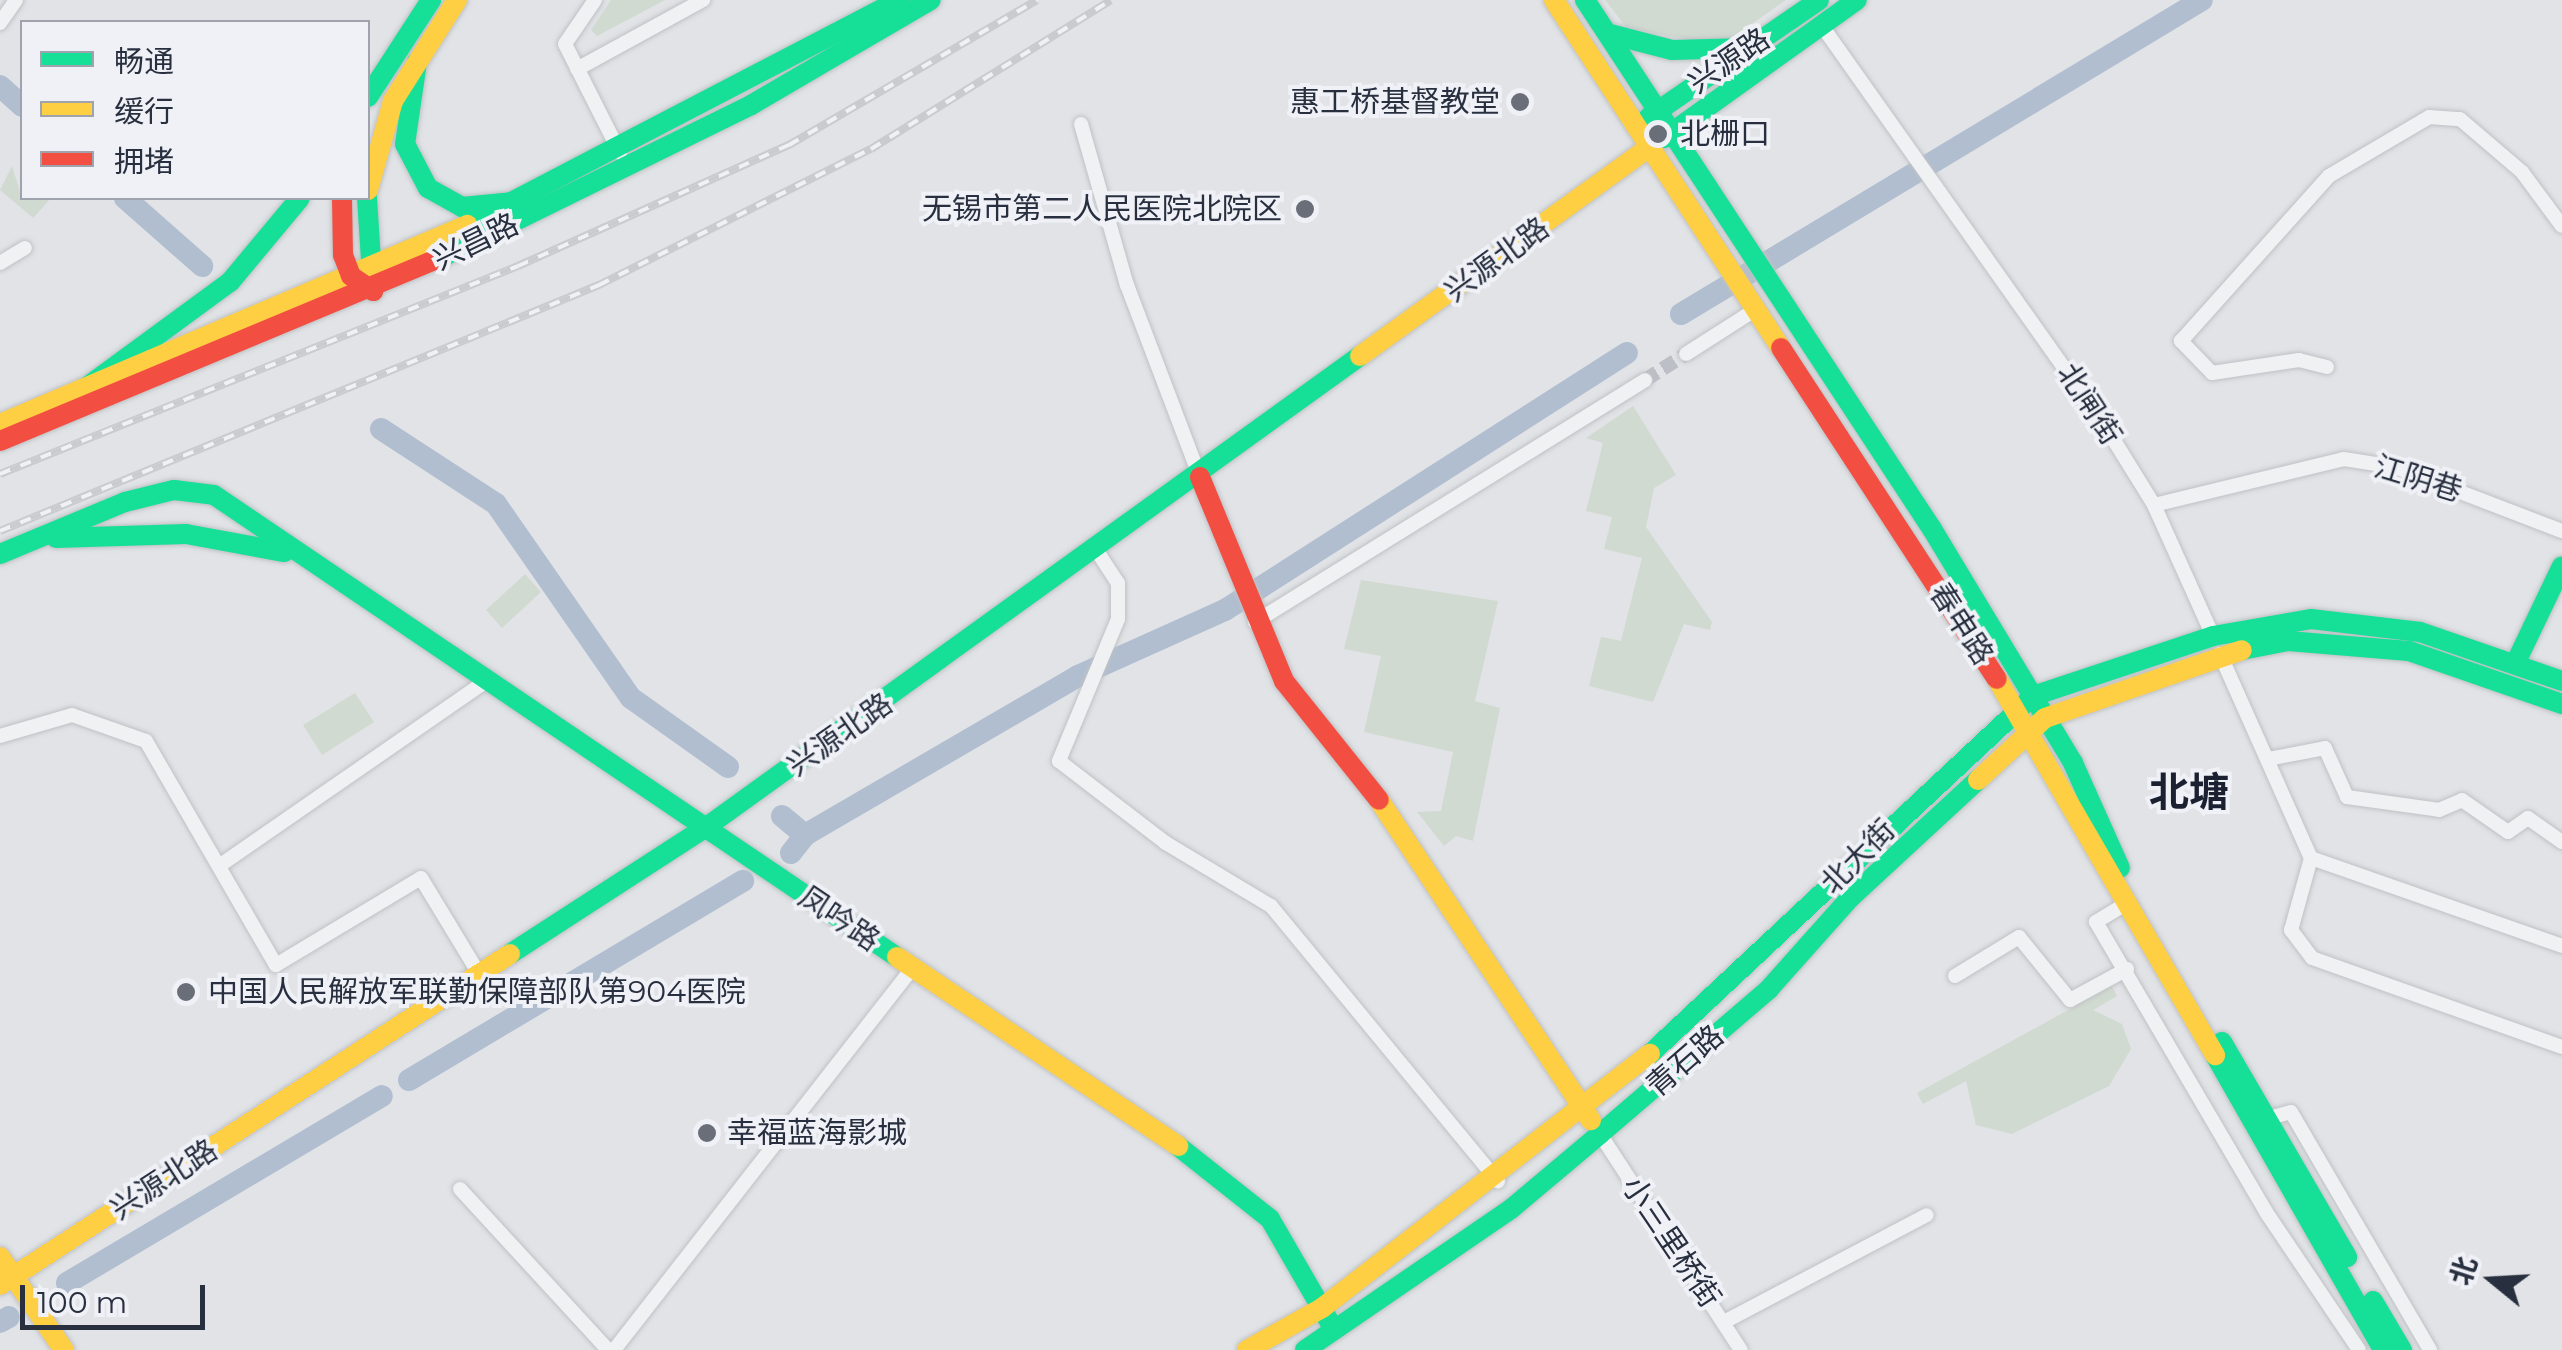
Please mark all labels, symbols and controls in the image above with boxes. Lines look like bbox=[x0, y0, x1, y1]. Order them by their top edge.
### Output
legend bbox=[20, 20, 370, 200]
street label: 兴源路 bbox=[1682, 21, 1776, 101]
text: 畅通 bbox=[114, 43, 174, 80]
place label: 惠工桥基督教堂 bbox=[1290, 84, 1500, 120]
marker: 惠工桥基督教堂 bbox=[1509, 91, 1531, 113]
text: 缓行 bbox=[114, 93, 174, 130]
place label: 北栅口 bbox=[1680, 116, 1770, 152]
marker: 北栅口 bbox=[1645, 121, 1671, 147]
text: 拥堵 bbox=[114, 143, 174, 180]
place label: 无锡市第二人民医院北院区 bbox=[922, 191, 1282, 227]
marker: 无锡市第二人民医院北院区 bbox=[1292, 196, 1318, 222]
street label: 兴昌路 bbox=[428, 206, 524, 278]
street label: 兴源北路 bbox=[1438, 210, 1556, 310]
street label: 北闸街 bbox=[2049, 356, 2129, 452]
street label: 江阴巷 bbox=[2370, 449, 2466, 509]
street label: 春申路 bbox=[1921, 576, 2001, 672]
street label: 兴源北路 bbox=[781, 686, 899, 784]
district label: 北塘 bbox=[2149, 768, 2229, 816]
street label: 北大街 bbox=[1813, 812, 1903, 902]
street label: 凤吟路 bbox=[792, 879, 886, 959]
place label: 中国人民解放军联勤保障部队第904医院 bbox=[208, 974, 746, 1010]
marker: 中国人民解放军联勤保障部队第904医院 bbox=[173, 979, 199, 1005]
street label: 青石路 bbox=[1639, 1018, 1731, 1104]
place label: 幸福蓝海影城 bbox=[727, 1115, 907, 1151]
marker: 幸福蓝海影城 bbox=[696, 1122, 718, 1144]
street label: 兴源北路 bbox=[104, 1132, 224, 1228]
street label: 小三里桥街 bbox=[1614, 1170, 1728, 1314]
north arrow bbox=[2442, 1230, 2542, 1330]
text: 北 bbox=[2443, 1252, 2484, 1289]
scale bar bbox=[25, 1265, 210, 1327]
text: 100 m bbox=[37, 1284, 127, 1321]

